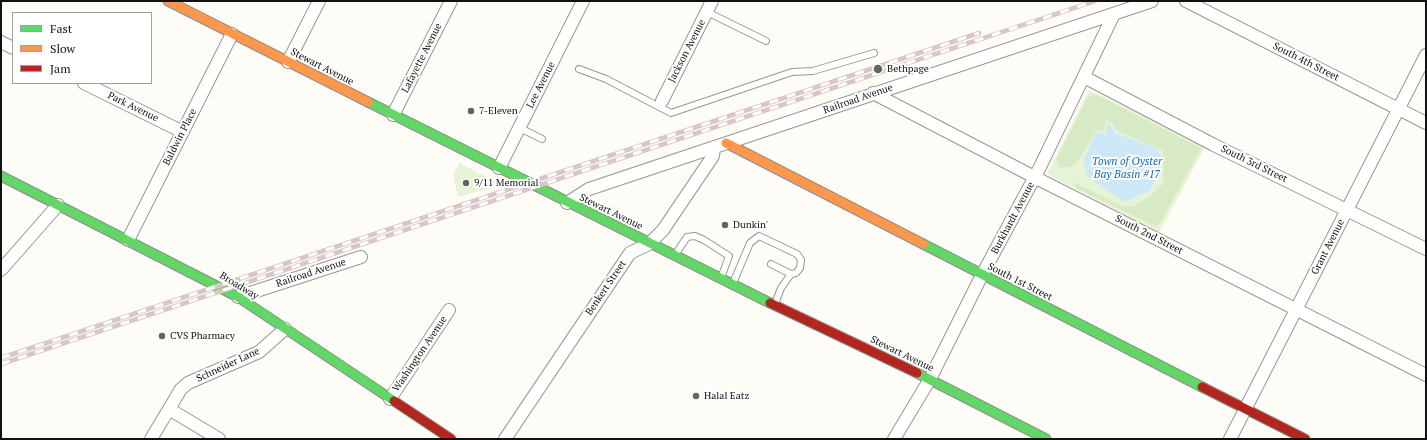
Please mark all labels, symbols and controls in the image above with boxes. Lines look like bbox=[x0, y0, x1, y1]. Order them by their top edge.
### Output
legend bbox=[12, 12, 152, 84]
street label: Jackson Avenue bbox=[666, 17, 708, 85]
text: Fast bbox=[50, 21, 72, 36]
street label: Lafayette Avenue bbox=[399, 21, 445, 95]
street label: South 4th Street bbox=[1271, 40, 1341, 84]
text: Slow bbox=[50, 41, 75, 56]
street label: Stewart Avenue bbox=[288, 46, 356, 88]
street label: Lee Avenue bbox=[524, 60, 558, 110]
text: Jam bbox=[50, 61, 71, 76]
marker: Bethpage bbox=[872, 63, 884, 75]
place label: Bethpage bbox=[887, 63, 929, 75]
street label: Railroad Avenue bbox=[822, 82, 894, 116]
street label: Park Avenue bbox=[106, 90, 160, 124]
place label: 7-Eleven bbox=[479, 105, 518, 117]
marker: 7-Eleven bbox=[466, 106, 476, 116]
street label: Baldwin Place bbox=[161, 107, 199, 167]
street label: South 3rd Street bbox=[1219, 143, 1289, 185]
water label: Town of Oyster Bay Basin #17 bbox=[1092, 155, 1162, 181]
place label: 9/11 Memorial bbox=[474, 177, 539, 189]
marker: 9/11 Memorial bbox=[461, 178, 471, 188]
street label: Burkhardt Avenue bbox=[989, 180, 1037, 256]
street label: Stewart Avenue bbox=[577, 191, 645, 233]
street label: South 2nd Street bbox=[1113, 213, 1185, 257]
street label: Grant Avenue bbox=[1309, 217, 1347, 277]
place label: Dunkin' bbox=[733, 219, 768, 231]
marker: Dunkin' bbox=[720, 220, 730, 230]
street label: Railroad Avenue bbox=[275, 256, 347, 290]
street label: Benkert Street bbox=[583, 258, 629, 318]
street label: South 1st Street bbox=[986, 261, 1054, 303]
street label: Broadway bbox=[217, 270, 261, 302]
street label: Washington Avenue bbox=[390, 314, 450, 394]
place label: CVS Pharmacy bbox=[170, 330, 235, 342]
marker: CVS Pharmacy bbox=[157, 331, 167, 341]
street label: Stewart Avenue bbox=[868, 333, 936, 375]
street label: Schneider Lane bbox=[195, 345, 261, 385]
place label: Halal Eatz bbox=[704, 390, 749, 402]
marker: Halal Eatz bbox=[691, 391, 701, 401]

